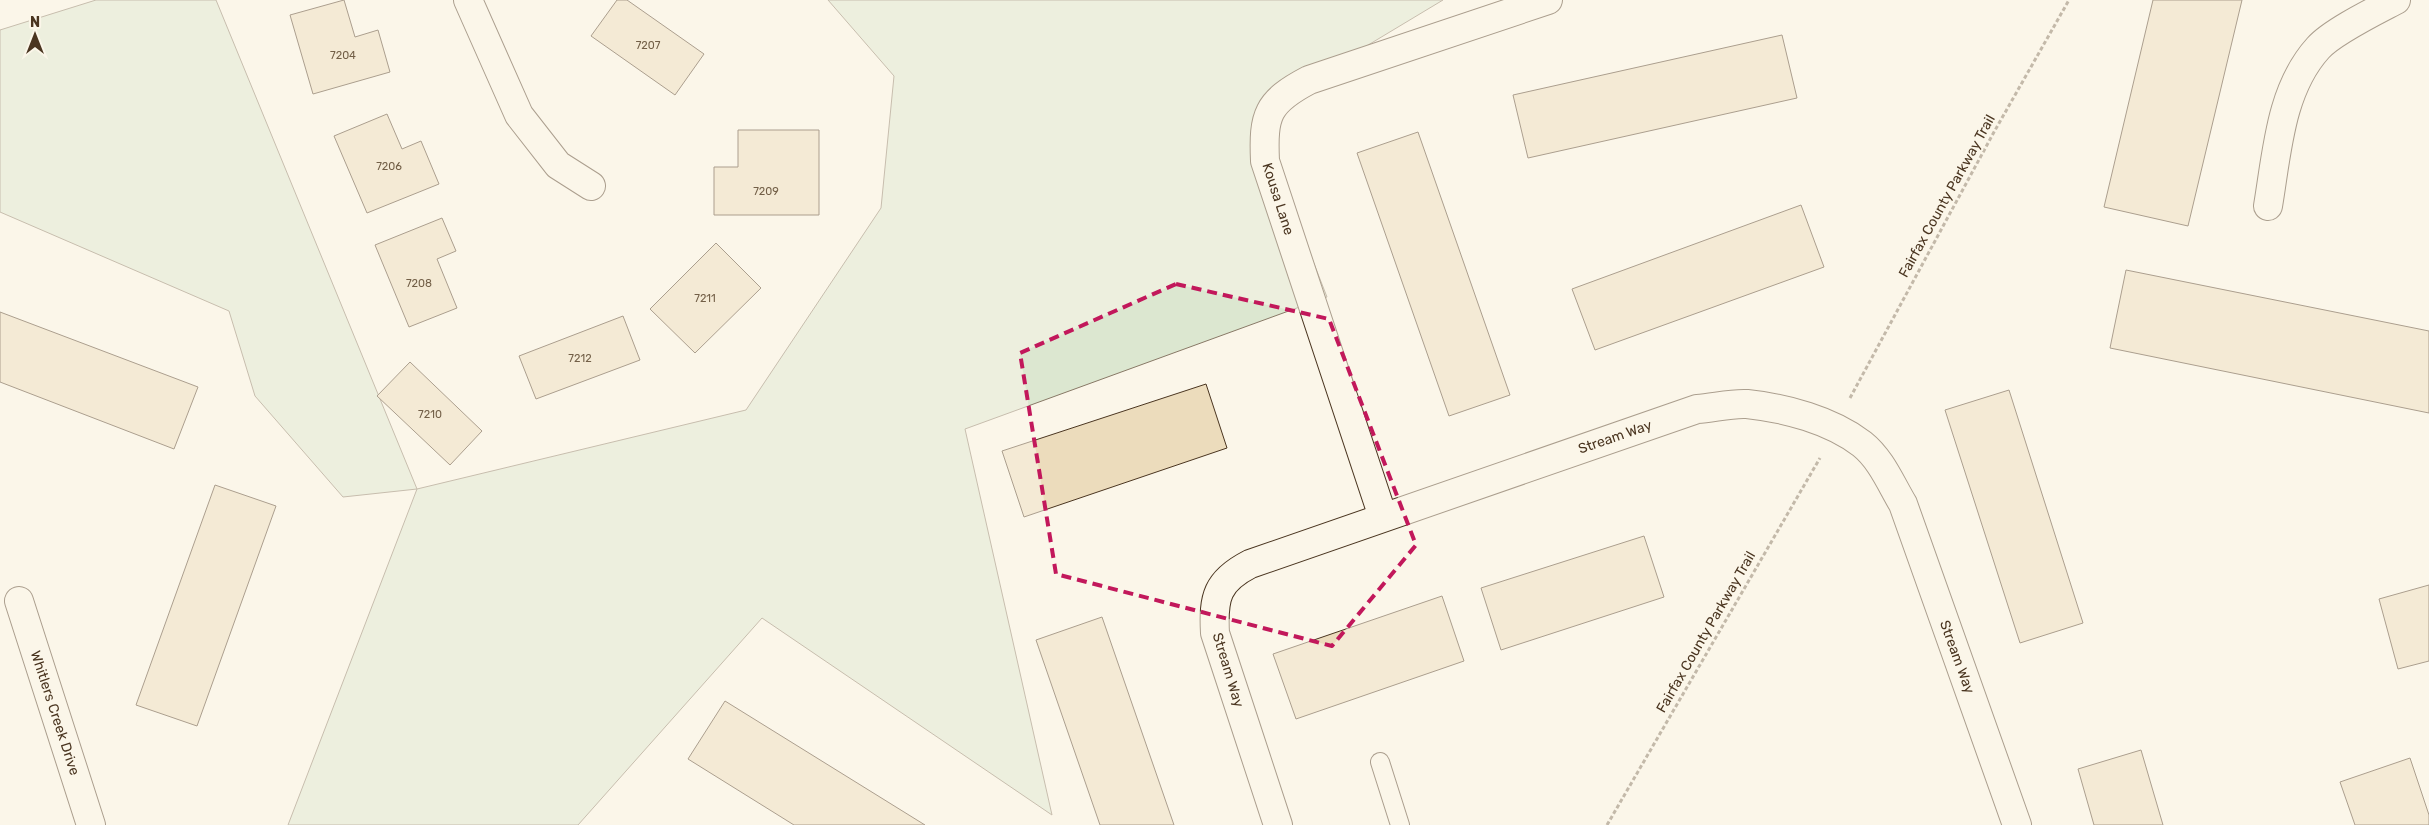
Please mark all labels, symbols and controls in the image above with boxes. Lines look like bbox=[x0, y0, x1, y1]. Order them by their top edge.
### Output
north arrow bbox=[10, 10, 60, 60]
text: N bbox=[30, 14, 40, 31]
house number: 7207 bbox=[636, 39, 661, 52]
house number: 7204 bbox=[330, 49, 356, 62]
street label: Fairfax County Parkway Trail bbox=[1895, 112, 1999, 280]
house number: 7206 bbox=[376, 160, 402, 173]
street label: Kousa Lane bbox=[1258, 161, 1298, 237]
house number: 7209 bbox=[753, 185, 779, 198]
house number: 7208 bbox=[406, 277, 432, 290]
house number: 7211 bbox=[694, 292, 716, 305]
house number: 7212 bbox=[568, 352, 592, 365]
house number: 7210 bbox=[418, 408, 442, 421]
street label: Stream Way bbox=[1576, 416, 1654, 458]
street label: Fairfax County Parkway Trail bbox=[1653, 548, 1759, 716]
street label: Stream Way bbox=[1936, 618, 1978, 696]
street label: Stream Way bbox=[1209, 631, 1247, 709]
street label: Whitlers Creek Drive bbox=[27, 648, 83, 778]

